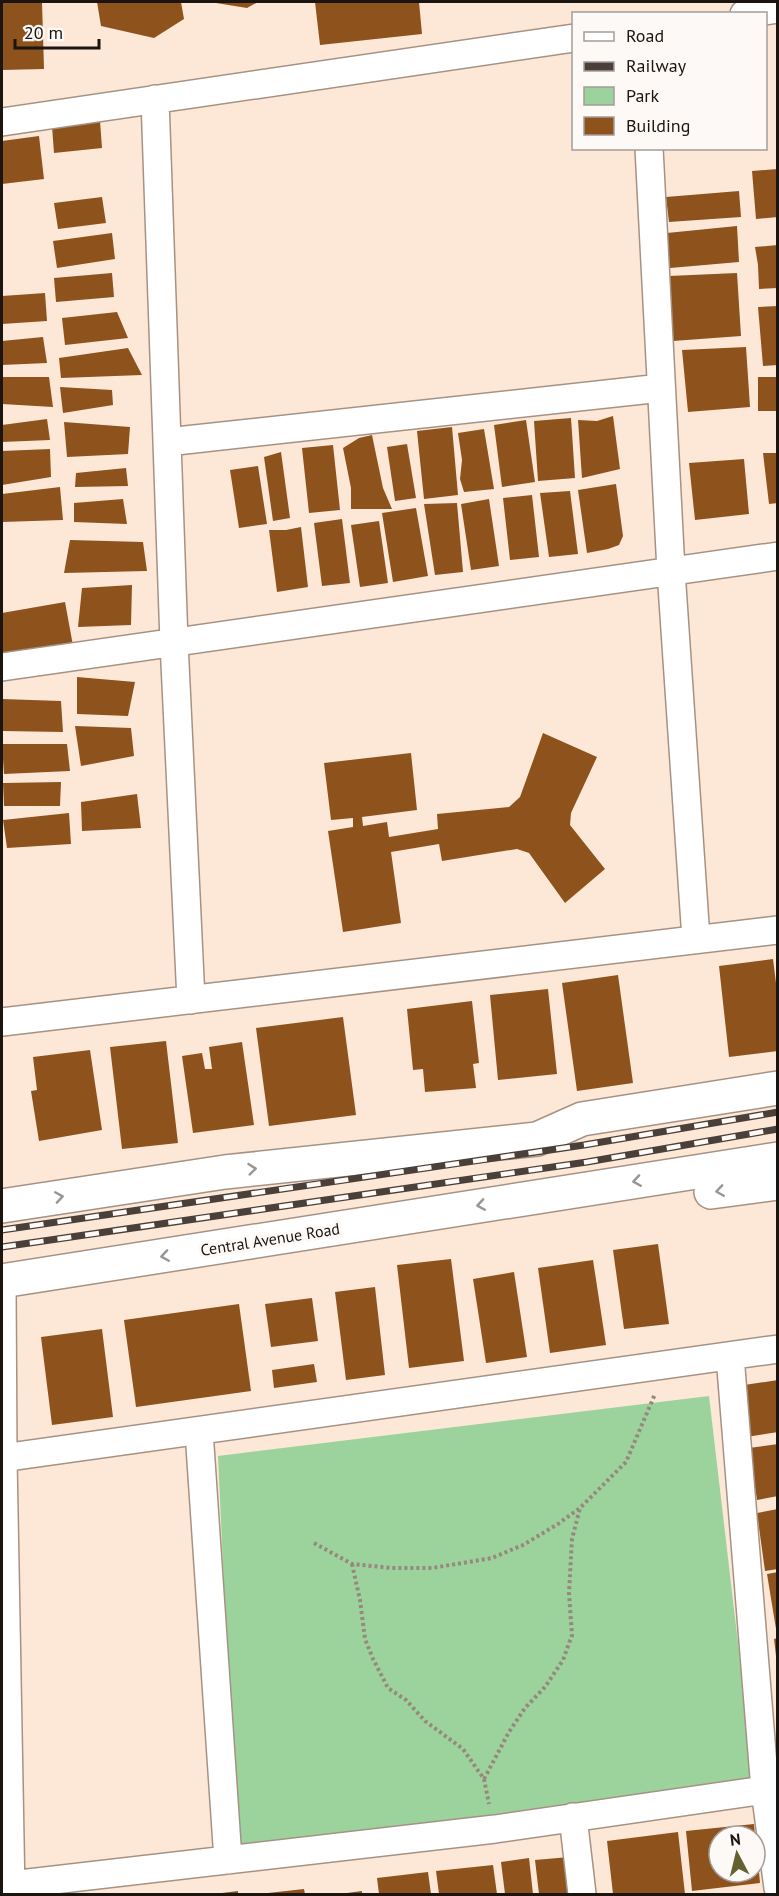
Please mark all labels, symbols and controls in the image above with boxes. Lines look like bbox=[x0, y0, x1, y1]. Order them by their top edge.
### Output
scale bar bbox=[15, 12, 99, 50]
legend bbox=[572, 12, 767, 150]
text: 20 m bbox=[24, 21, 63, 44]
text: Road bbox=[626, 24, 664, 47]
text: Railway bbox=[626, 54, 687, 77]
text: Park bbox=[626, 84, 659, 107]
text: Building bbox=[626, 114, 690, 137]
one-way arrow bbox=[248, 1163, 257, 1176]
one-way arrow bbox=[632, 1174, 641, 1186]
one-way arrow bbox=[715, 1184, 724, 1196]
one-way arrow bbox=[55, 1192, 64, 1204]
one-way arrow bbox=[477, 1198, 487, 1211]
street label: Central Avenue Road bbox=[199, 1218, 341, 1260]
one-way arrow bbox=[160, 1250, 169, 1262]
north arrow bbox=[707, 1824, 767, 1884]
text: N bbox=[729, 1829, 742, 1850]

